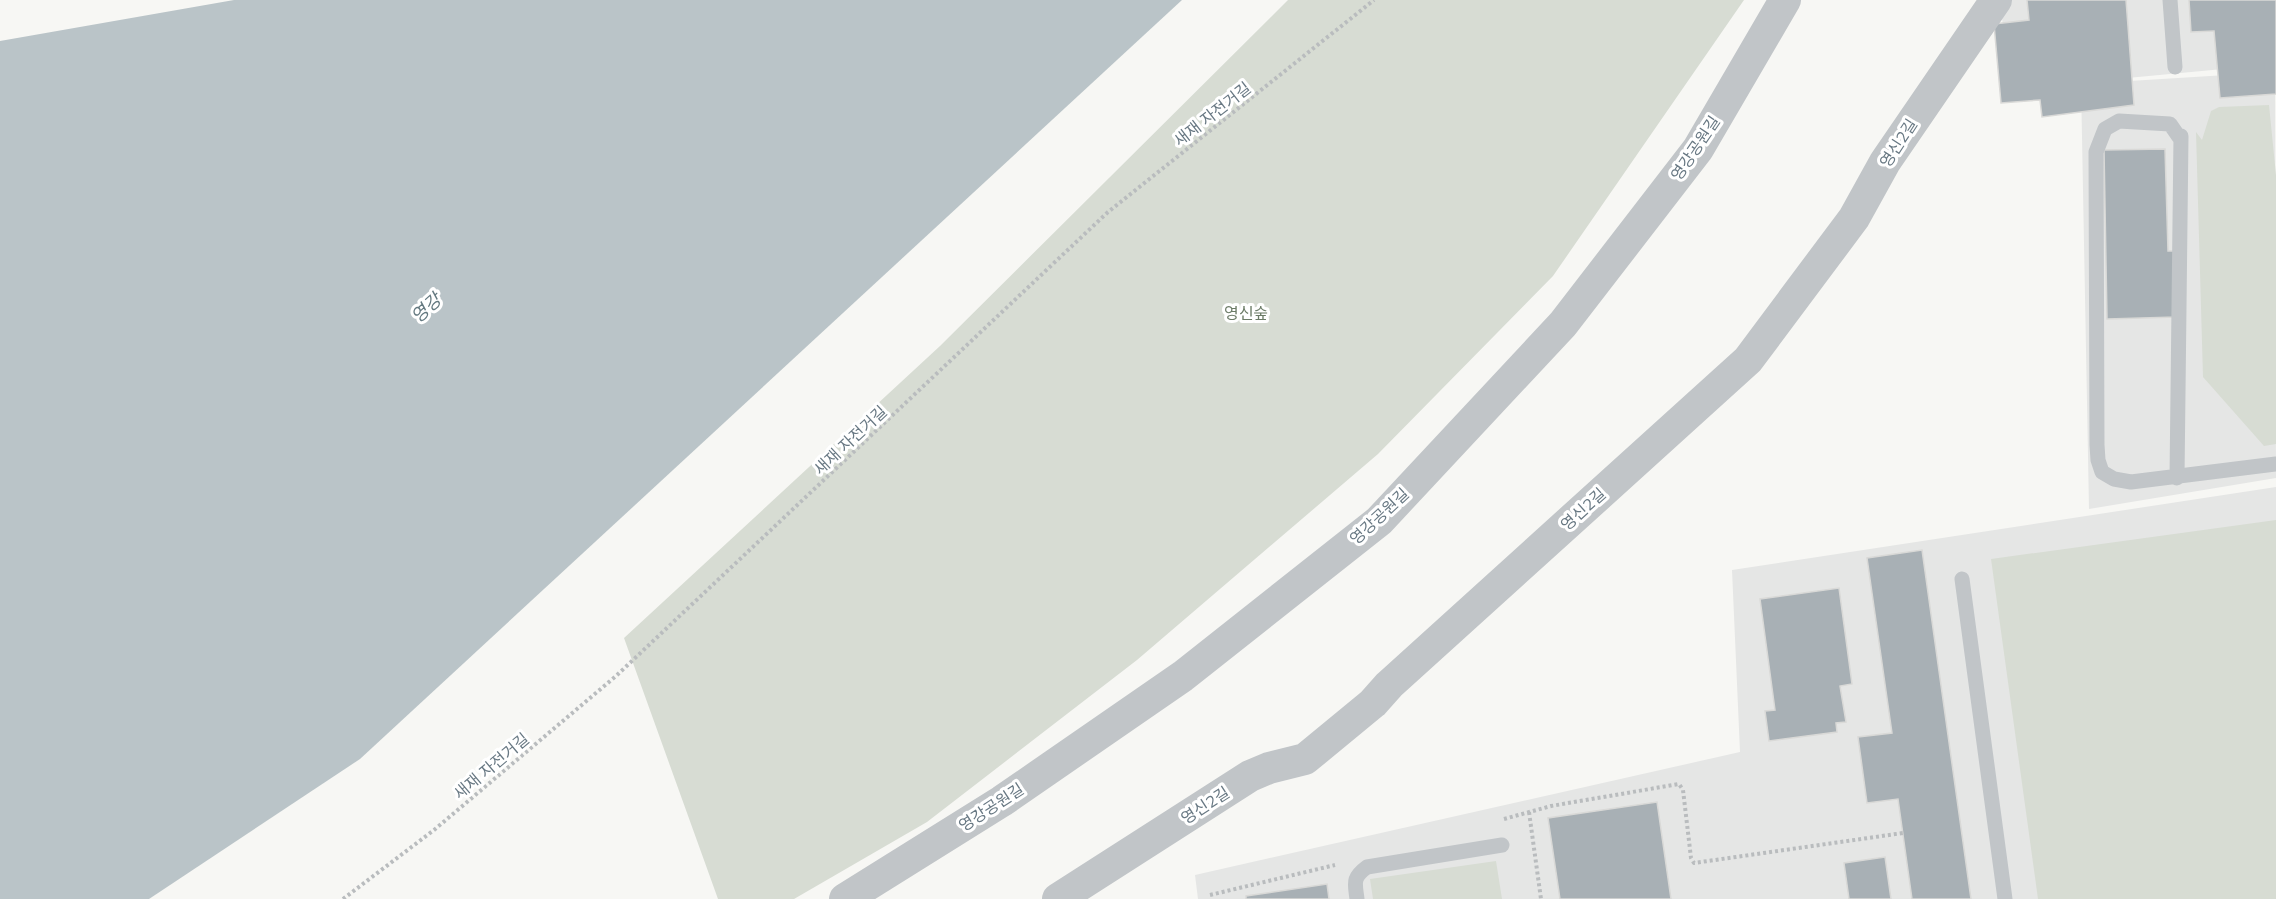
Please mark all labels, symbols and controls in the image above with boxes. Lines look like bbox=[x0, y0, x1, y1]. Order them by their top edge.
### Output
street label: 새재 자전거길 bbox=[1169, 78, 1255, 150]
street label: 영강공원길 bbox=[1666, 112, 1724, 184]
street label: 영신2길 bbox=[1875, 115, 1921, 171]
water label: 영강 bbox=[406, 287, 448, 328]
park label: 영신숲 bbox=[1224, 303, 1268, 323]
street label: 새재 자전거길 bbox=[809, 401, 891, 479]
street label: 영강공원길 bbox=[1345, 484, 1413, 548]
street label: 영신2길 bbox=[1556, 484, 1610, 534]
street label: 새재 자전거길 bbox=[449, 729, 533, 803]
street label: 영강공원길 bbox=[955, 779, 1027, 835]
street label: 영신2길 bbox=[1177, 782, 1233, 828]

